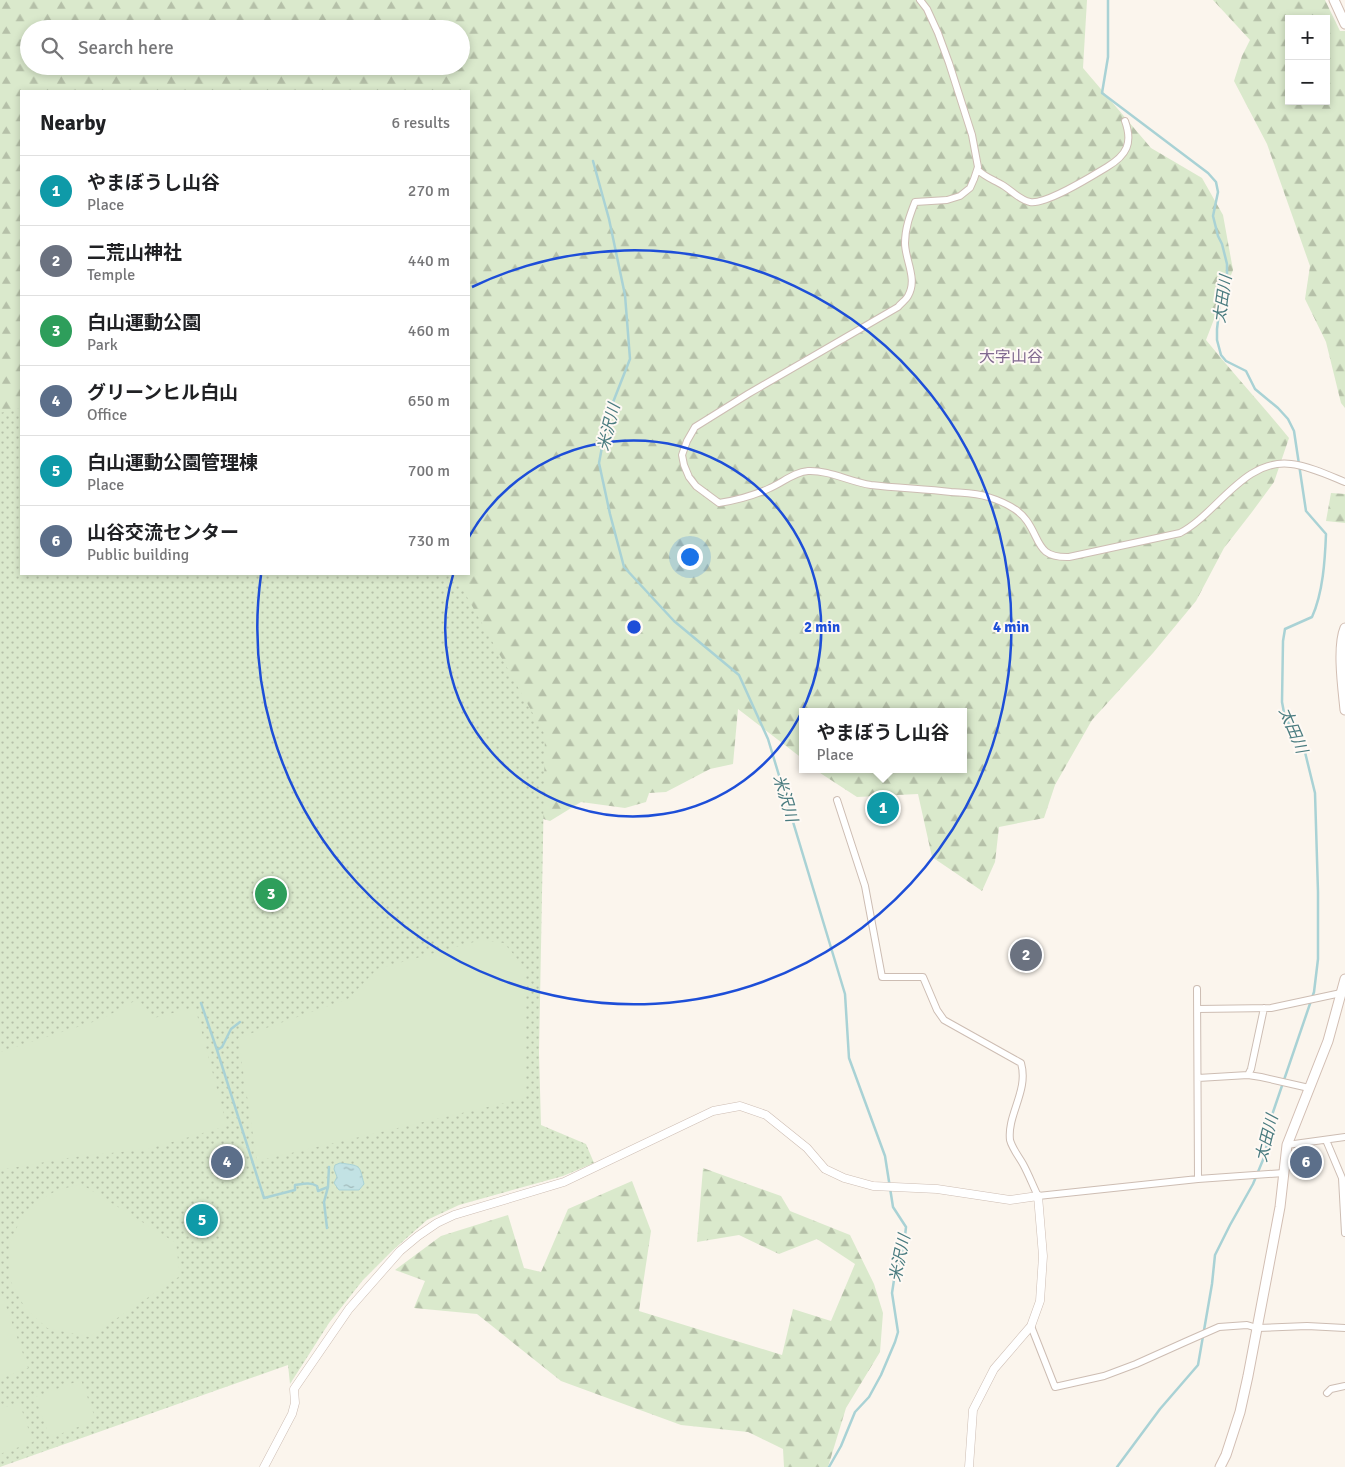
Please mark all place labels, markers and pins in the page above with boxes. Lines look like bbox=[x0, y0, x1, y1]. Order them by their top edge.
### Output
centre of rings bbox=[625, 618, 643, 636]
pin: 1 bbox=[867, 789, 899, 827]
pin: 3 bbox=[255, 875, 287, 913]
pin: 2 bbox=[1010, 936, 1042, 974]
pin: 4 bbox=[211, 1143, 243, 1181]
pin: 6 bbox=[1290, 1143, 1322, 1181]
pin: 5 bbox=[186, 1201, 218, 1239]

